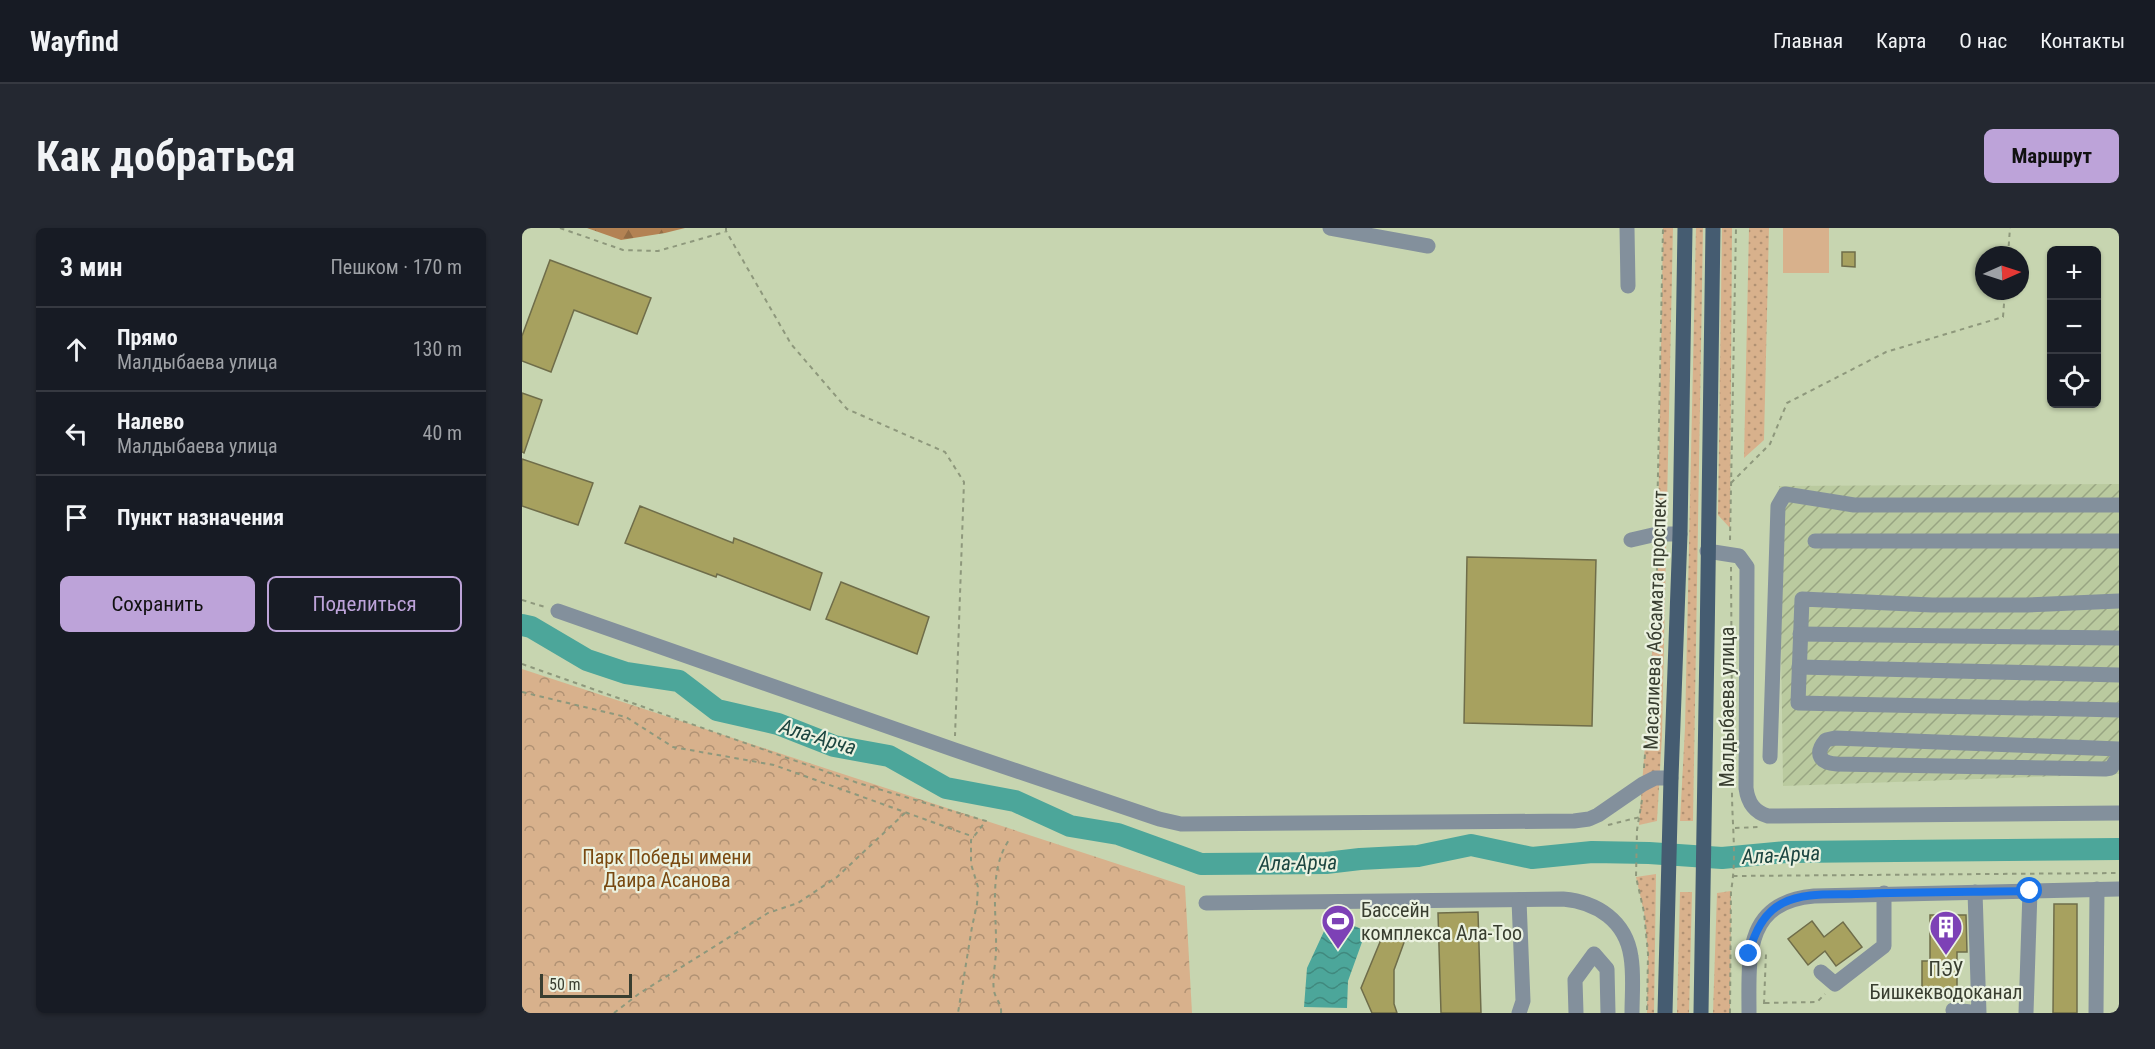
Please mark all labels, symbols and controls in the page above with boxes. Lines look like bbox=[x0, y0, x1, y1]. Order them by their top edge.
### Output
text: Wayfind bbox=[30, 25, 119, 58]
text: Главная bbox=[1773, 29, 1843, 53]
text: Карта bbox=[1876, 29, 1926, 53]
text: О нас bbox=[1959, 29, 2007, 53]
text: Контакты bbox=[2040, 29, 2125, 53]
button: Маршрут bbox=[1984, 129, 2119, 183]
text: Как добраться bbox=[36, 132, 296, 181]
north arrow bbox=[1975, 246, 2029, 300]
map controls bbox=[2047, 246, 2101, 408]
button: + bbox=[2047, 246, 2101, 300]
text: 3 мин bbox=[60, 252, 122, 282]
text: Пешком · 170 m bbox=[330, 255, 462, 279]
button: − bbox=[2047, 300, 2101, 354]
text: Прямо bbox=[117, 325, 178, 350]
icon: ahead bbox=[60, 333, 93, 366]
text: 130 m bbox=[413, 337, 462, 361]
text: Малдыбаева улица bbox=[117, 350, 278, 374]
button: locate bbox=[2047, 354, 2101, 408]
text: Налево bbox=[117, 409, 184, 434]
icon: left bbox=[60, 417, 93, 450]
text: 40 m bbox=[423, 421, 462, 445]
text: Малдыбаева улица bbox=[117, 434, 278, 458]
street label: Масалиева Абсамата проспект bbox=[1638, 490, 1672, 750]
icon: arrive bbox=[60, 501, 93, 534]
text: Пункт назначения bbox=[117, 505, 284, 530]
button: Сохранить bbox=[60, 576, 255, 632]
button: Поделиться bbox=[267, 576, 462, 632]
street label: Малдыбаева улица bbox=[1715, 627, 1739, 787]
water label: Ала-Арча bbox=[776, 714, 859, 760]
water label: Ала-Арча bbox=[1740, 841, 1821, 869]
park label: Парк Победы имени Даира Асанова bbox=[582, 845, 752, 892]
water label: Ала-Арча bbox=[1258, 850, 1337, 876]
route start bbox=[2016, 877, 2042, 903]
place label: Бассейн комплекса Ала-Тоо bbox=[1361, 898, 1522, 945]
sports icon: Бассейн комплекса Ала-Тоо bbox=[1320, 903, 1356, 950]
building icon: ПЭУ Бишкекводоканал bbox=[1928, 909, 1964, 956]
route end bbox=[1735, 940, 1761, 966]
place label: ПЭУ Бишкекводоканал bbox=[1869, 957, 2023, 1004]
scale bar bbox=[540, 971, 632, 998]
text: 50 m bbox=[549, 975, 581, 994]

